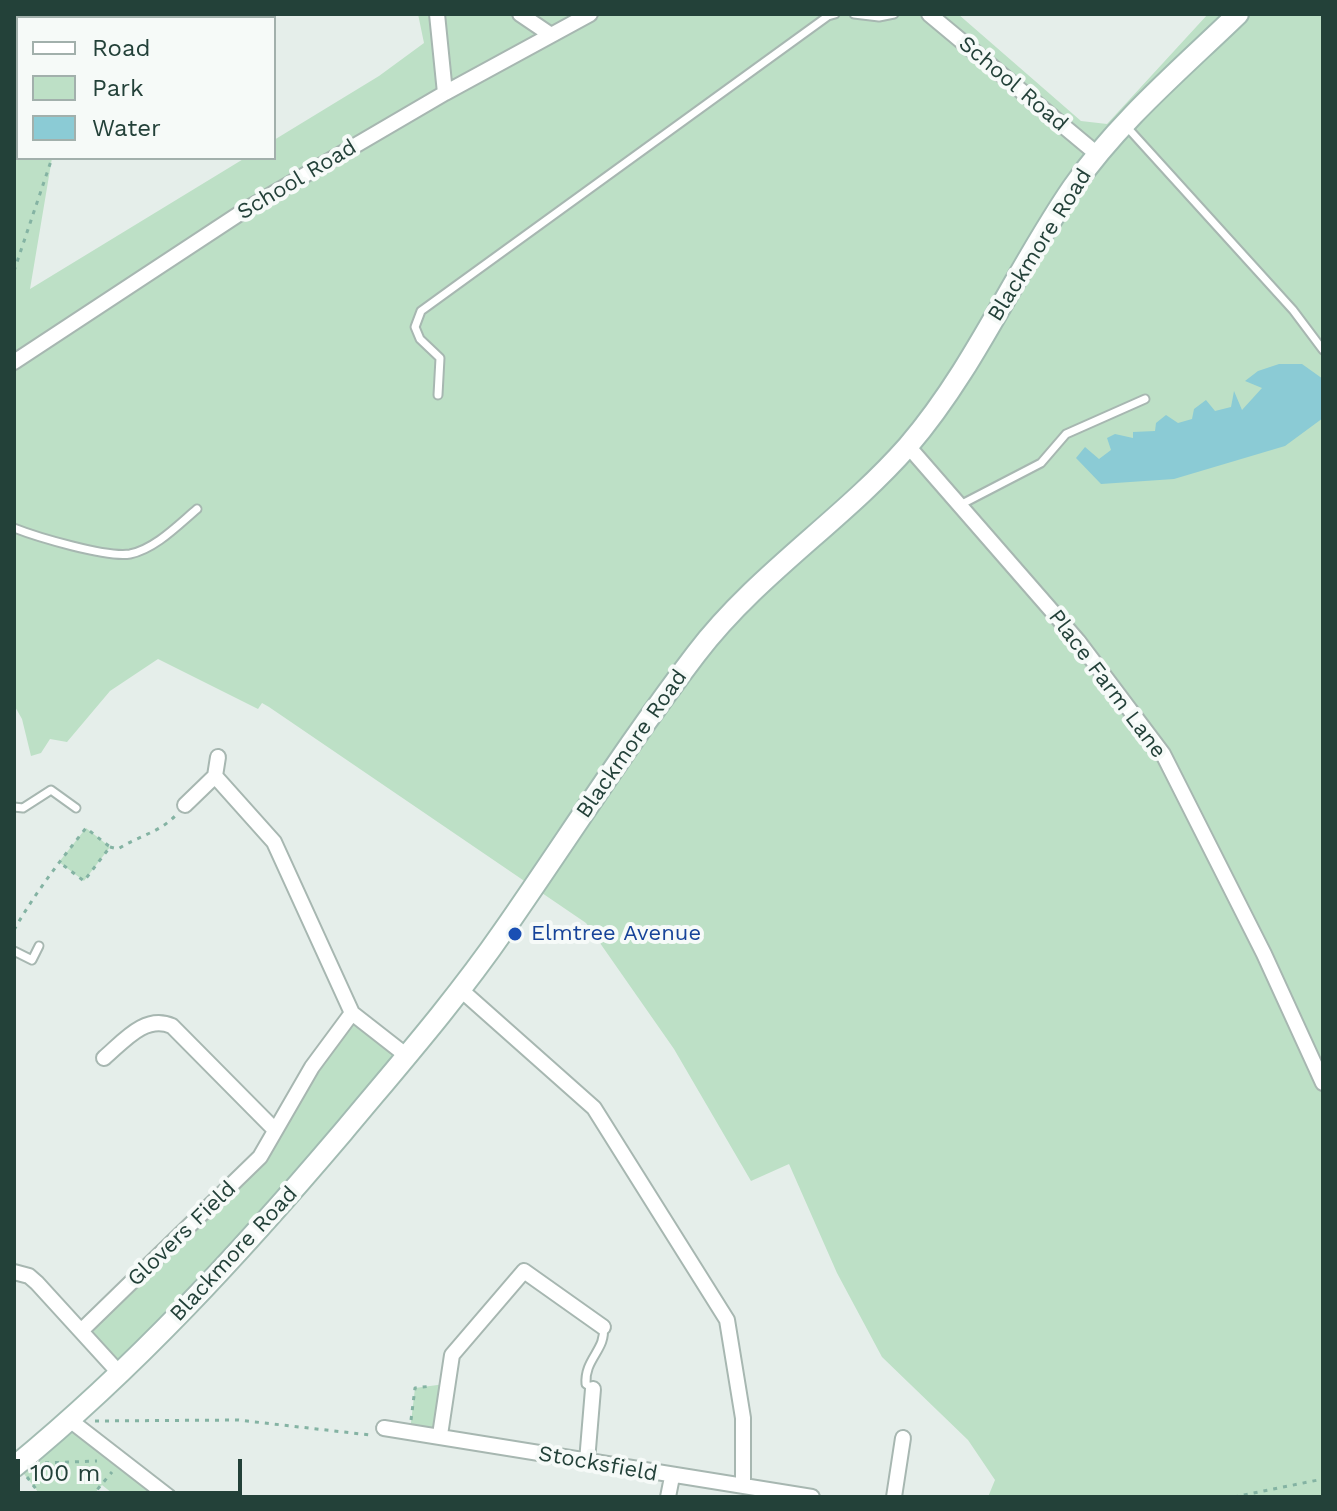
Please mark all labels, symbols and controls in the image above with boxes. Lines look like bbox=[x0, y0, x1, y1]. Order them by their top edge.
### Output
legend bbox=[16, 16, 276, 160]
street label: School Road bbox=[953, 31, 1073, 137]
text: Road bbox=[92, 34, 151, 62]
text: Park bbox=[92, 74, 144, 102]
text: Water bbox=[92, 114, 161, 142]
street label: School Road bbox=[233, 134, 361, 226]
street label: Blackmore Road bbox=[982, 164, 1098, 326]
street label: Place Farm Lane bbox=[1043, 604, 1171, 764]
street label: Blackmore Road bbox=[571, 665, 693, 823]
place label: Elmtree Avenue bbox=[531, 921, 701, 947]
marker: Elmtree Avenue bbox=[506, 925, 524, 943]
street label: Glovers Field bbox=[122, 1176, 242, 1292]
street label: Blackmore Road bbox=[165, 1181, 303, 1327]
street label: Stocksfield bbox=[536, 1441, 660, 1487]
scale bar bbox=[20, 1443, 246, 1493]
text: 100 m bbox=[30, 1459, 100, 1487]

